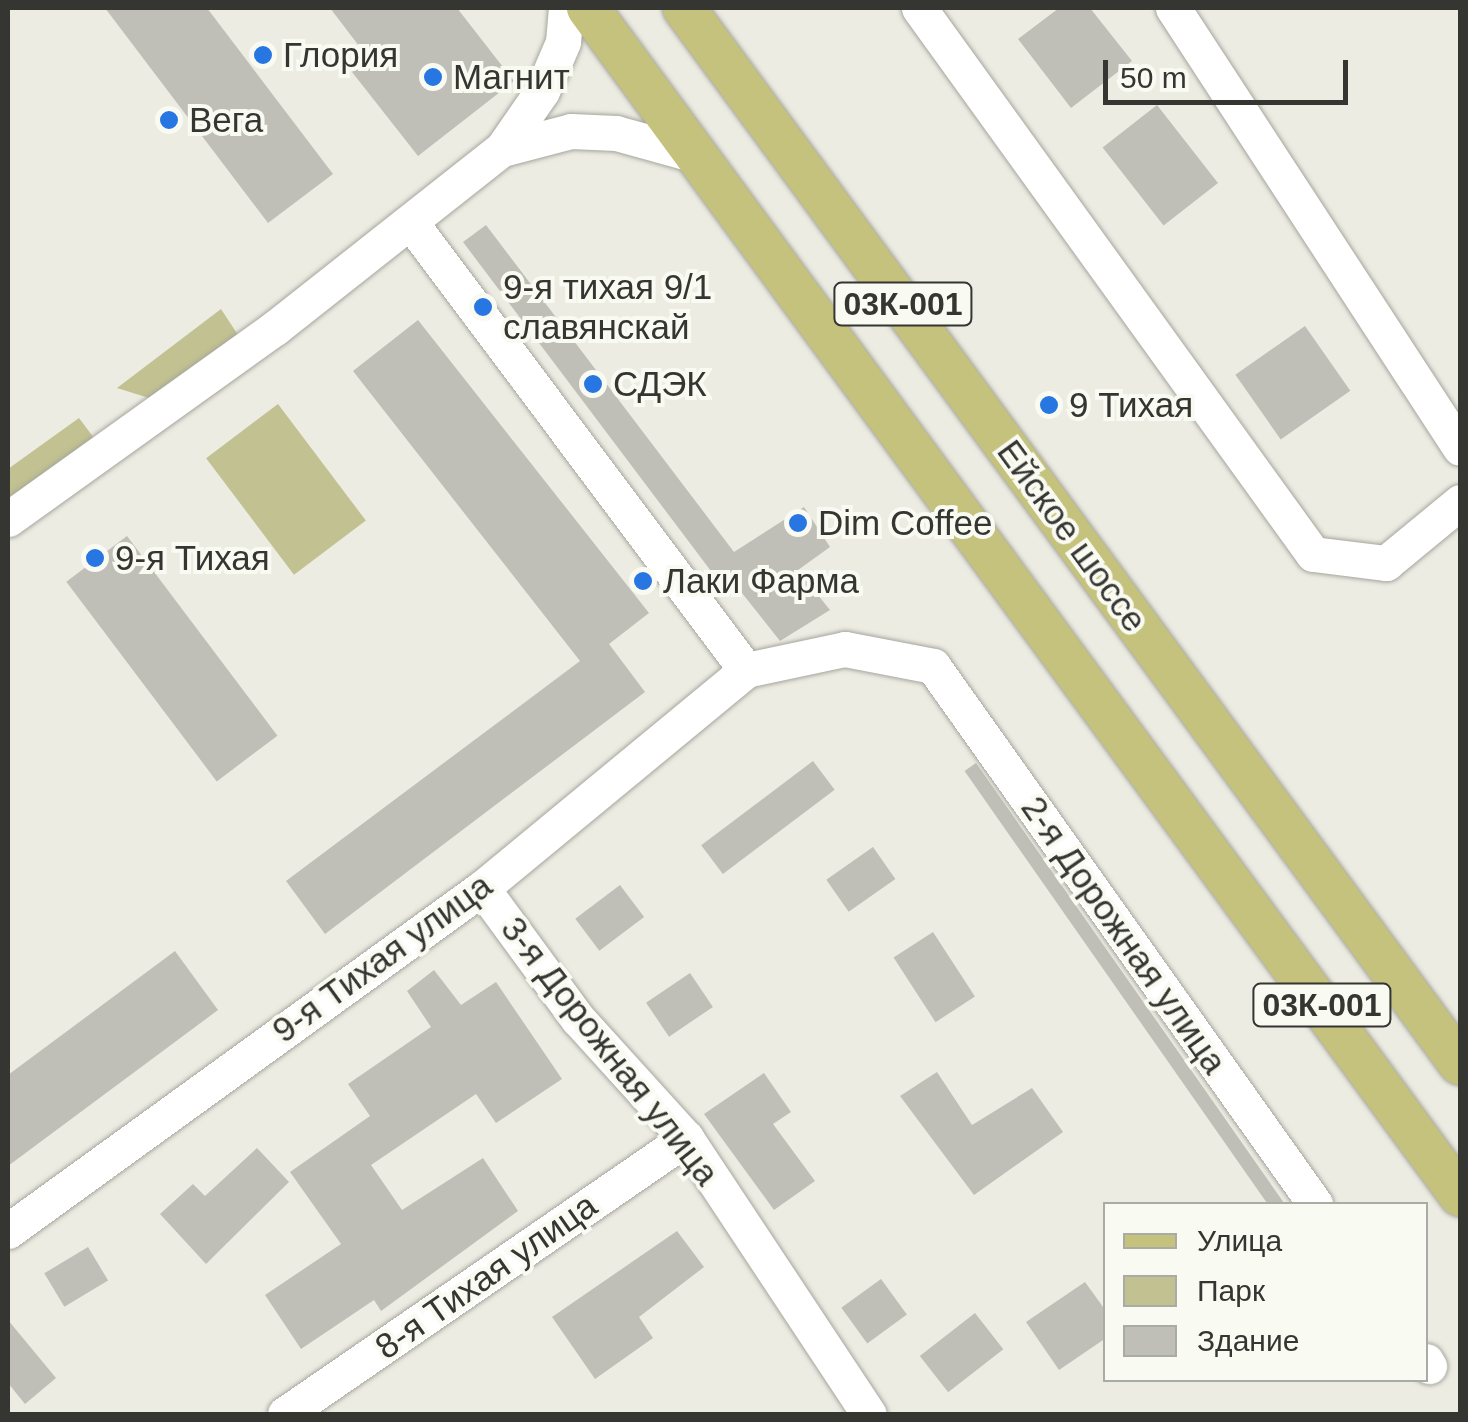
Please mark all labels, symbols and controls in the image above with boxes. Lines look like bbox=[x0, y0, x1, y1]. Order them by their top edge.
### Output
place label: Глория bbox=[283, 34, 398, 76]
scale bar bbox=[1108, 40, 1353, 102]
marker: Глория bbox=[252, 44, 274, 66]
place label: Магнит bbox=[453, 56, 570, 98]
text: 50 m bbox=[1120, 61, 1187, 94]
marker: Магнит bbox=[422, 66, 444, 88]
place label: Вега bbox=[189, 99, 263, 141]
marker: Вега bbox=[158, 109, 180, 131]
place label: 9-я тихая 9/1 славянскай bbox=[503, 266, 712, 348]
road number: 03К-001 bbox=[833, 277, 973, 331]
marker: 9-я тихая 9/1 славянскай bbox=[472, 296, 494, 318]
place label: СДЭК bbox=[613, 363, 707, 405]
marker: СДЭК bbox=[582, 373, 604, 395]
place label: 9 Тихая bbox=[1069, 384, 1193, 426]
marker: 9 Тихая bbox=[1038, 394, 1060, 416]
street label: Ейское шоссе bbox=[988, 432, 1156, 640]
place label: Dim Coffee bbox=[818, 502, 992, 544]
marker: Dim Coffee bbox=[787, 512, 809, 534]
place label: 9-я Тихая bbox=[115, 537, 270, 579]
marker: 9-я Тихая bbox=[84, 547, 106, 569]
place label: Лаки Фарма bbox=[663, 560, 859, 602]
marker: Лаки Фарма bbox=[632, 570, 654, 592]
street label: 2-я Дорожная улица bbox=[1012, 788, 1236, 1082]
street label: 9-я Тихая улица bbox=[264, 864, 500, 1052]
street label: 3-я Дорожная улица bbox=[492, 908, 728, 1194]
road number: 03К-001 bbox=[1252, 978, 1392, 1032]
street label: 8-я Тихая улица bbox=[367, 1184, 605, 1368]
legend bbox=[1103, 1202, 1428, 1382]
text: Улица bbox=[1197, 1224, 1282, 1257]
text: Парк bbox=[1197, 1274, 1265, 1307]
text: Здание bbox=[1197, 1324, 1299, 1357]

